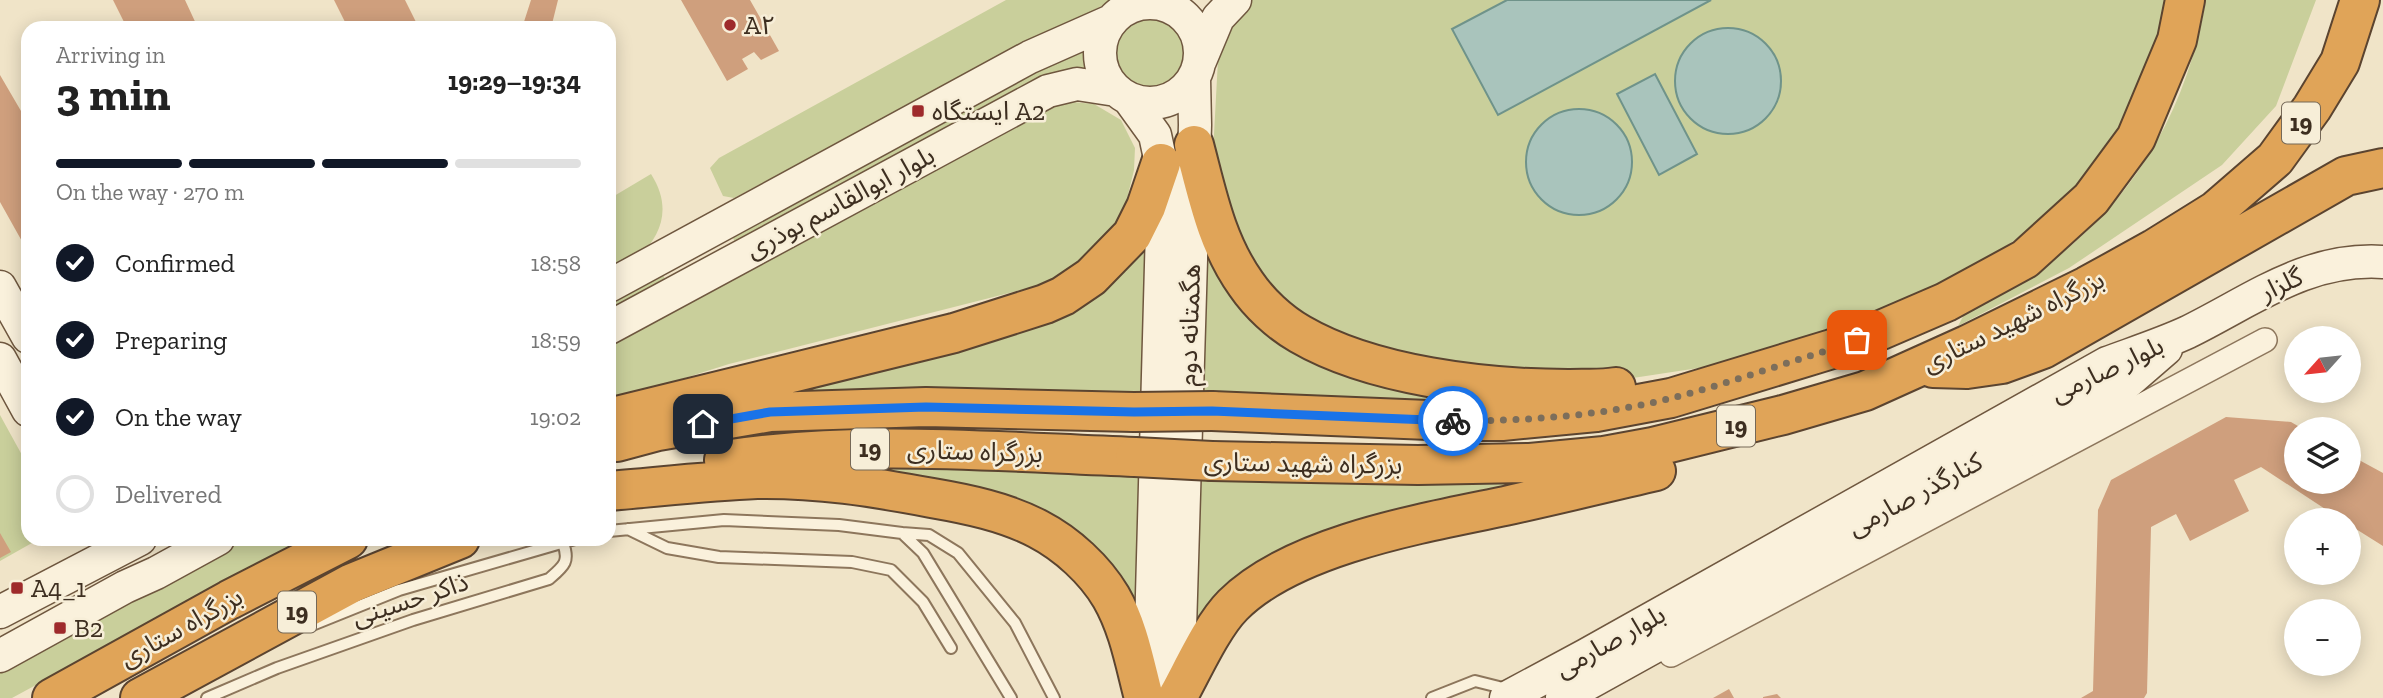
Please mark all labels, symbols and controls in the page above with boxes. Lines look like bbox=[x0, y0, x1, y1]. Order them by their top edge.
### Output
place label: A۲ bbox=[744, 9, 776, 41]
marker: A۲ bbox=[722, 17, 738, 33]
text: Arriving in bbox=[56, 41, 165, 69]
text: 19:29–19:34 bbox=[448, 65, 581, 97]
text: 3 min bbox=[56, 67, 170, 122]
place label: ایستگاه A2 bbox=[932, 95, 1045, 127]
marker: ایستگاه A2 bbox=[910, 103, 926, 119]
road number: 19 bbox=[2282, 103, 2320, 144]
street label: بلوار ابوالقاسم بوذری bbox=[740, 139, 942, 269]
text: On the way · 270 m bbox=[56, 178, 244, 206]
icon: check bbox=[56, 244, 94, 282]
text: Confirmed bbox=[115, 247, 235, 279]
text: 18:58 bbox=[530, 249, 581, 277]
street label: گلزار bbox=[2253, 260, 2308, 308]
street label: هگمتانه دوم bbox=[1171, 263, 1211, 387]
street label: بزرگراه شهید ستاری bbox=[1917, 263, 2109, 379]
pin bbox=[1827, 310, 1887, 370]
icon: check bbox=[56, 321, 94, 359]
icon: bag bbox=[1838, 321, 1876, 359]
text: Preparing bbox=[115, 324, 227, 356]
text: 18:59 bbox=[531, 326, 581, 354]
north arrow bbox=[2284, 326, 2361, 402]
map controls bbox=[2284, 326, 2361, 676]
street label: بلوار صارمی bbox=[2045, 329, 2169, 409]
courier bbox=[1418, 386, 1488, 456]
pin bbox=[673, 394, 733, 454]
icon: check bbox=[56, 398, 94, 436]
text: On the way bbox=[115, 401, 242, 433]
icon: bike bbox=[1434, 402, 1472, 440]
text: 19:02 bbox=[530, 403, 581, 431]
icon: home bbox=[684, 405, 722, 443]
road number: 19 bbox=[1717, 405, 1755, 446]
button: layers bbox=[2284, 417, 2361, 494]
road number: 19 bbox=[851, 428, 889, 470]
street label: بزرگراه ستاری bbox=[907, 433, 1043, 469]
street label: بزرگراه شهید ستاری bbox=[1203, 445, 1403, 481]
street label: کنارگذر صارمی bbox=[1842, 445, 1988, 543]
text: Delivered bbox=[115, 478, 222, 510]
button: + bbox=[2284, 508, 2361, 585]
street label: ذاکر حسینی bbox=[348, 565, 472, 633]
place label: A4_1 bbox=[31, 572, 86, 604]
marker: A4_1 bbox=[9, 580, 25, 596]
street label: بزرگراه ستاری bbox=[114, 580, 248, 674]
road number: 19 bbox=[278, 592, 316, 632]
street label: بلوار صارمی bbox=[1549, 598, 1671, 684]
button: − bbox=[2284, 599, 2361, 676]
place label: B2 bbox=[74, 612, 103, 644]
marker: B2 bbox=[52, 620, 68, 636]

